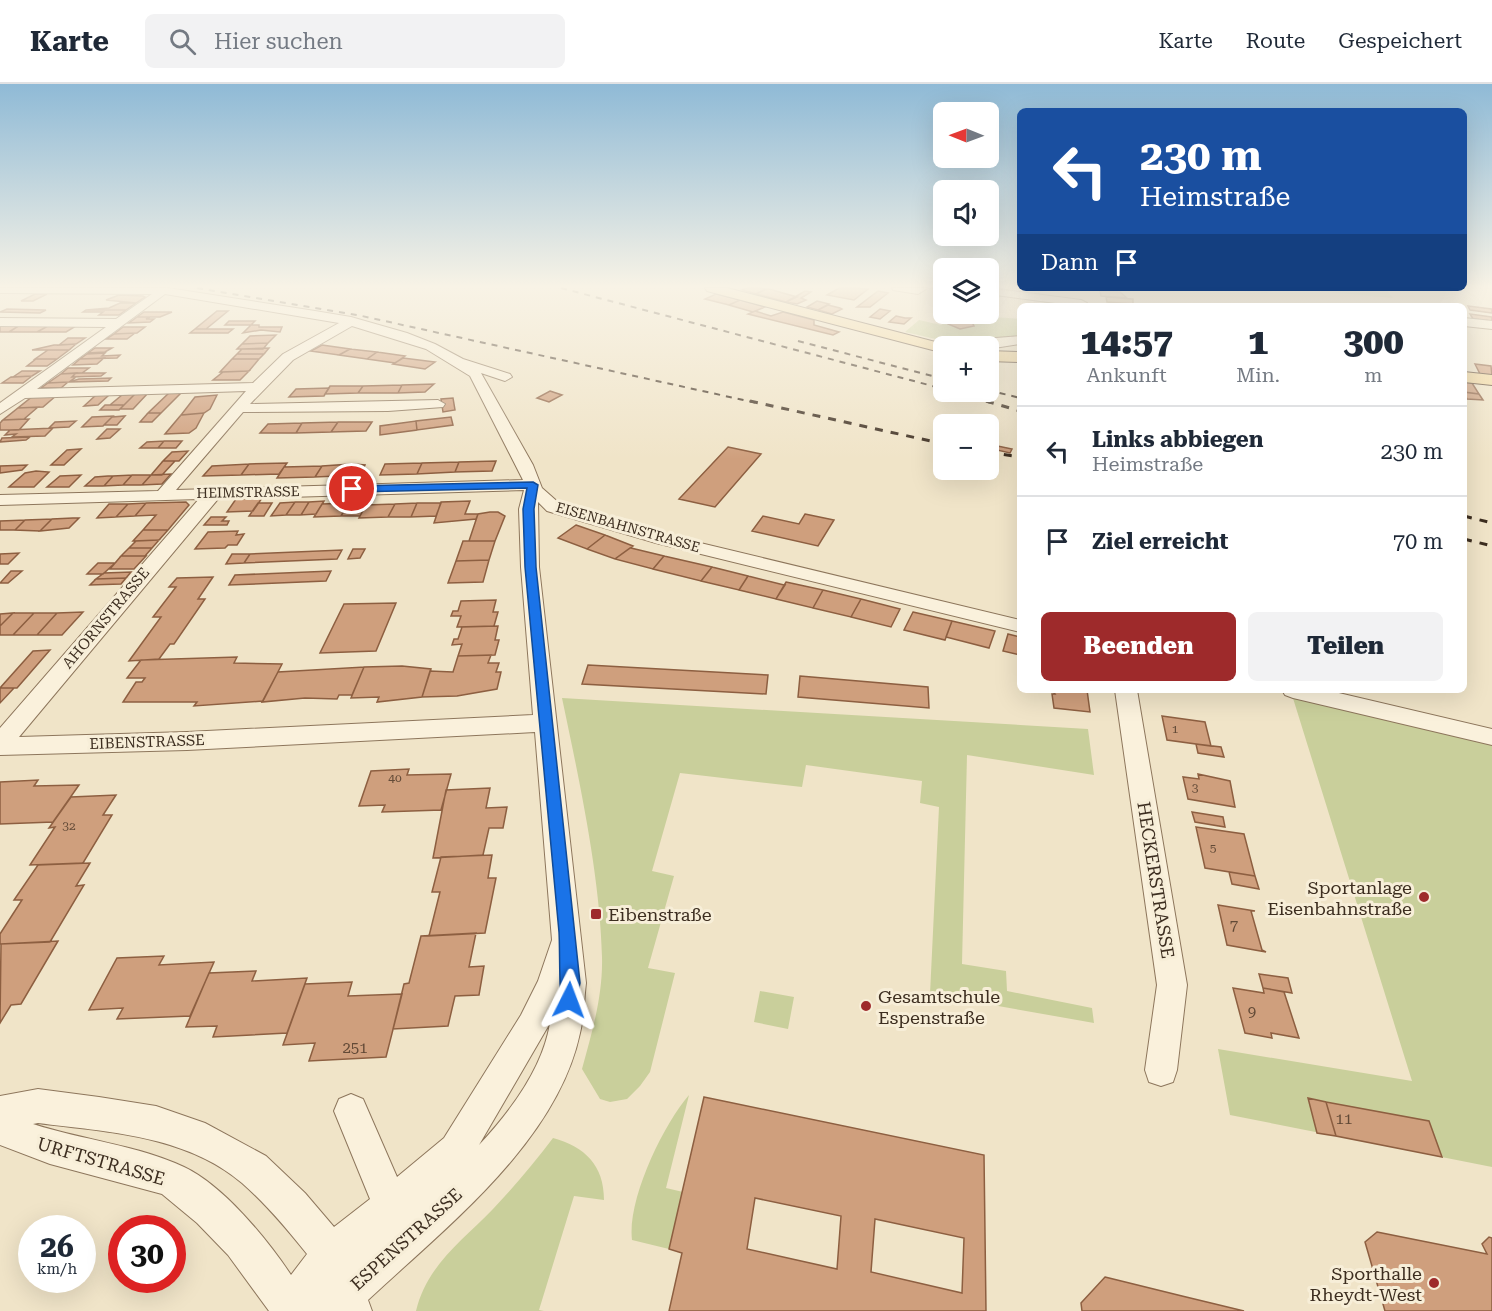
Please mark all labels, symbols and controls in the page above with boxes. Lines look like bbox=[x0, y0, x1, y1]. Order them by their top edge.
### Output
search box bbox=[145, 14, 565, 68]
text: Karte bbox=[30, 25, 109, 58]
icon: search bbox=[166, 25, 199, 58]
text: Hier suchen bbox=[214, 29, 343, 54]
text: Karte bbox=[1158, 29, 1213, 53]
text: Route bbox=[1246, 29, 1305, 53]
text: Gespeichert bbox=[1338, 29, 1462, 53]
north arrow bbox=[933, 102, 999, 168]
map controls bbox=[933, 102, 999, 480]
text: 230 m bbox=[1140, 131, 1262, 180]
icon: left bbox=[1041, 132, 1119, 210]
button: sound bbox=[933, 180, 999, 246]
text: Heimstraße bbox=[1140, 181, 1290, 213]
icon: arrive bbox=[1110, 246, 1143, 279]
text: Dann bbox=[1041, 250, 1098, 275]
button: layers bbox=[933, 258, 999, 324]
text: 14:57 bbox=[1080, 321, 1173, 363]
text: 1 bbox=[1248, 321, 1268, 363]
text: 300 bbox=[1343, 321, 1404, 363]
button: + bbox=[933, 336, 999, 402]
text: Ankunft bbox=[1087, 363, 1167, 387]
text: Min. bbox=[1236, 363, 1280, 387]
text: m bbox=[1364, 363, 1383, 387]
button: − bbox=[933, 414, 999, 480]
text: Links abbiegen bbox=[1092, 427, 1263, 452]
icon: left bbox=[1041, 435, 1074, 468]
text: 230 m bbox=[1380, 439, 1443, 464]
text: Heimstraße bbox=[1092, 452, 1203, 476]
pin bbox=[326, 463, 377, 514]
icon: arrive bbox=[335, 472, 368, 505]
street label: HEIMSTRASSE bbox=[196, 483, 300, 501]
street label: EISENBAHNSTRASSE bbox=[554, 499, 702, 555]
icon: arrive bbox=[1041, 525, 1074, 558]
text: Ziel erreicht bbox=[1092, 529, 1228, 554]
text: 70 m bbox=[1393, 529, 1443, 554]
street label: AHORNSTRASSE bbox=[59, 564, 153, 672]
button: Beenden bbox=[1041, 612, 1236, 681]
button: Teilen bbox=[1248, 612, 1443, 681]
house number: 1 bbox=[1172, 722, 1179, 736]
street label: EIBENSTRASSE bbox=[89, 731, 205, 753]
house number: 40 bbox=[388, 771, 402, 785]
house number: 3 bbox=[1192, 781, 1199, 795]
street label: HECKERSTRASSE bbox=[1133, 800, 1179, 960]
house number: 32 bbox=[62, 819, 76, 833]
house number: 5 bbox=[1210, 841, 1217, 855]
place label: Sportanlage Eisenbahnstraße bbox=[1267, 877, 1412, 919]
marker: Sportanlage Eisenbahnstraße bbox=[1417, 890, 1431, 904]
place label: Eibenstraße bbox=[608, 904, 712, 925]
marker: Eibenstraße bbox=[589, 907, 603, 921]
house number: 7 bbox=[1230, 916, 1238, 934]
position arrow bbox=[537, 968, 601, 1032]
place label: Gesamtschule Espenstraße bbox=[878, 986, 1000, 1028]
marker: Gesamtschule Espenstraße bbox=[859, 999, 873, 1013]
house number: 9 bbox=[1248, 1003, 1256, 1021]
house number: 251 bbox=[342, 1039, 368, 1057]
house number: 11 bbox=[1336, 1110, 1352, 1128]
street label: URFTSTRASSE bbox=[35, 1133, 167, 1189]
street label: ESPENSTRASSE bbox=[346, 1184, 466, 1294]
speed limit sign: 30 bbox=[108, 1215, 186, 1293]
text: 26 bbox=[40, 1229, 74, 1264]
text: km/h bbox=[37, 1260, 77, 1278]
place label: Sporthalle Rheydt-West bbox=[1310, 1263, 1422, 1305]
marker: Sporthalle Rheydt-West bbox=[1427, 1276, 1441, 1290]

